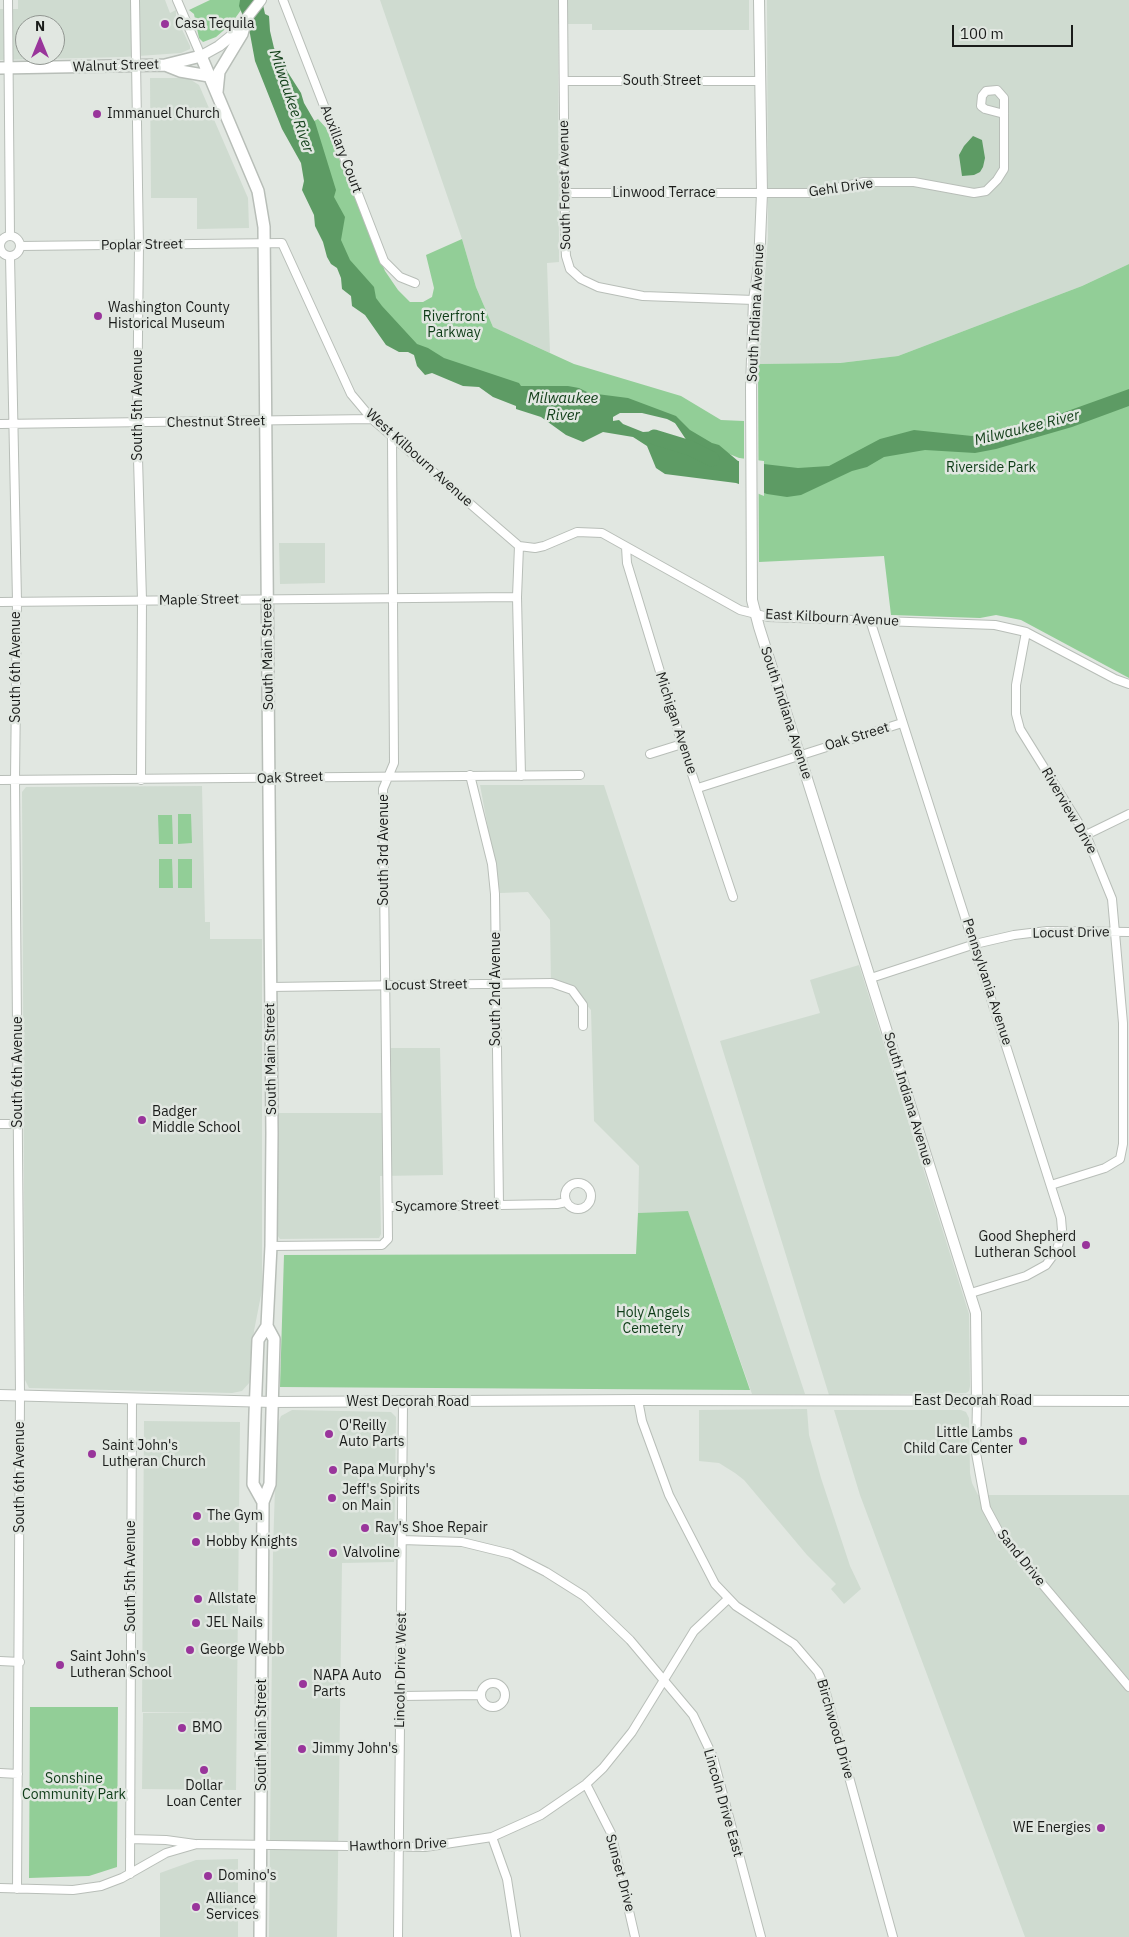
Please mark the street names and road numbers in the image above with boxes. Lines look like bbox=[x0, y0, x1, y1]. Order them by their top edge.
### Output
street label: Walnut Street bbox=[73, 56, 159, 76]
street label: South Street bbox=[623, 73, 701, 89]
street label: Auxillary Court bbox=[317, 103, 365, 195]
street label: South Forest Avenue bbox=[555, 120, 575, 250]
street label: Gehl Drive bbox=[808, 175, 874, 201]
street label: Linwood Terrace bbox=[612, 185, 716, 201]
street label: Poplar Street bbox=[101, 236, 183, 254]
street label: South Indiana Avenue bbox=[744, 244, 768, 382]
street label: South 5th Avenue bbox=[130, 349, 146, 461]
street label: West Kilbourn Avenue bbox=[362, 406, 476, 510]
street label: Chestnut Street bbox=[167, 413, 265, 431]
street label: Maple Street bbox=[159, 591, 239, 609]
street label: South Main Street bbox=[259, 598, 277, 710]
street label: East Kilbourn Avenue bbox=[765, 606, 899, 630]
street label: South 6th Avenue bbox=[8, 611, 24, 723]
street label: South Indiana Avenue bbox=[757, 645, 815, 781]
street label: Michigan Avenue bbox=[652, 670, 700, 776]
street label: Oak Street bbox=[823, 719, 891, 755]
street label: Riverview Drive bbox=[1038, 765, 1100, 857]
street label: Oak Street bbox=[256, 768, 324, 788]
street label: South 3rd Avenue bbox=[376, 794, 392, 906]
street label: Pennsylvania Avenue bbox=[959, 917, 1015, 1047]
street label: Locust Drive bbox=[1032, 924, 1110, 942]
street label: South 2nd Avenue bbox=[488, 932, 504, 1046]
street label: Locust Street bbox=[384, 976, 468, 994]
street label: South Main Street bbox=[262, 1003, 280, 1115]
street label: South 6th Avenue bbox=[10, 1016, 26, 1128]
street label: South Indiana Avenue bbox=[880, 1030, 936, 1168]
street label: Sycamore Street bbox=[395, 1197, 499, 1215]
street label: East Decorah Road bbox=[914, 1393, 1032, 1409]
street label: West Decorah Road bbox=[347, 1394, 469, 1410]
street label: South 6th Avenue bbox=[12, 1421, 28, 1533]
street label: South 5th Avenue bbox=[123, 1520, 139, 1632]
street label: Sand Drive bbox=[993, 1526, 1049, 1590]
street label: Lincoln Drive West bbox=[392, 1612, 410, 1728]
street label: Birchwood Drive bbox=[813, 1677, 857, 1781]
street label: South Main Street bbox=[254, 1679, 270, 1791]
street label: Lincoln Drive East bbox=[700, 1747, 746, 1859]
street label: Sunset Drive bbox=[602, 1833, 638, 1913]
street label: Hawthorn Drive bbox=[349, 1835, 447, 1855]

